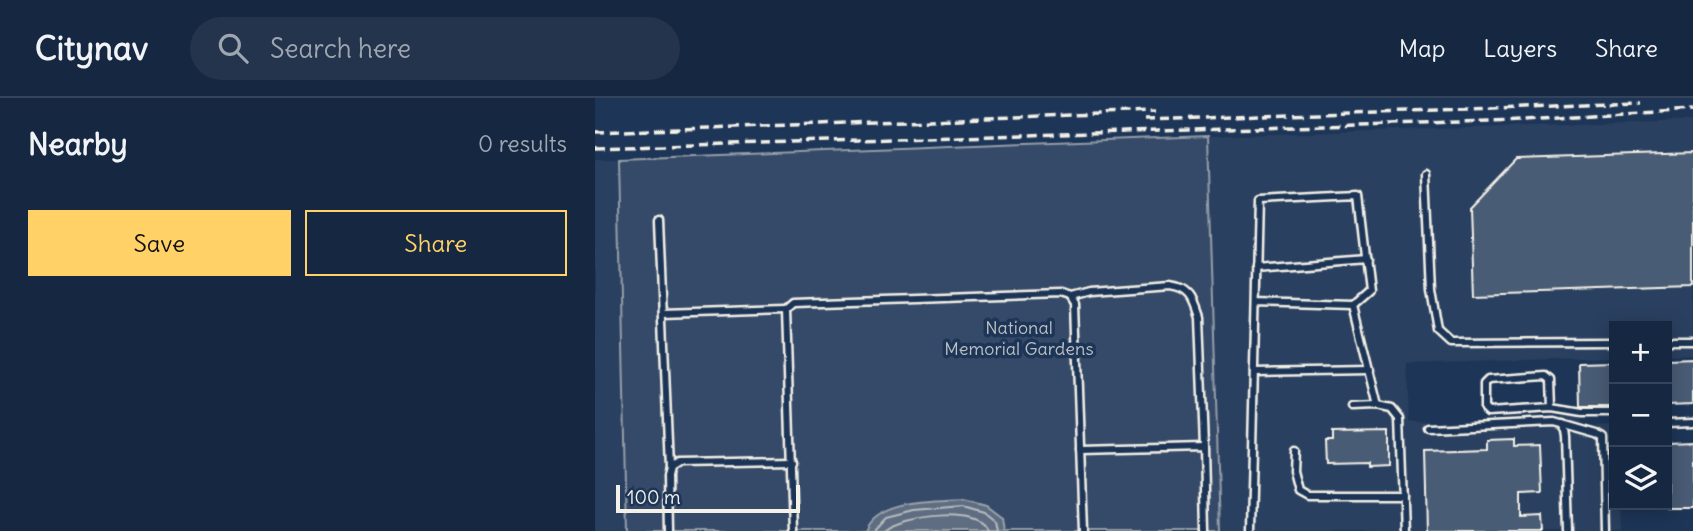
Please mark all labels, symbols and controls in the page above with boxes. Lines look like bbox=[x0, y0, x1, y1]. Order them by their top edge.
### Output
search box bbox=[190, 17, 680, 80]
text: Citynav bbox=[35, 27, 148, 69]
icon: search bbox=[214, 29, 252, 67]
text: Search here bbox=[270, 32, 411, 65]
text: Map bbox=[1399, 33, 1445, 63]
text: Layers bbox=[1483, 33, 1557, 63]
text: Share bbox=[1595, 33, 1658, 63]
text: Nearby bbox=[28, 125, 128, 163]
text: 0 results bbox=[478, 129, 567, 158]
button: Save bbox=[28, 210, 291, 276]
button: Share bbox=[305, 210, 567, 276]
park label: National Memorial Gardens bbox=[944, 316, 1094, 360]
map controls bbox=[1609, 321, 1672, 510]
button: + bbox=[1609, 321, 1672, 384]
button: − bbox=[1609, 384, 1672, 447]
button: layers bbox=[1609, 447, 1672, 510]
scale bar bbox=[616, 482, 800, 514]
text: 100 m bbox=[627, 485, 681, 509]

